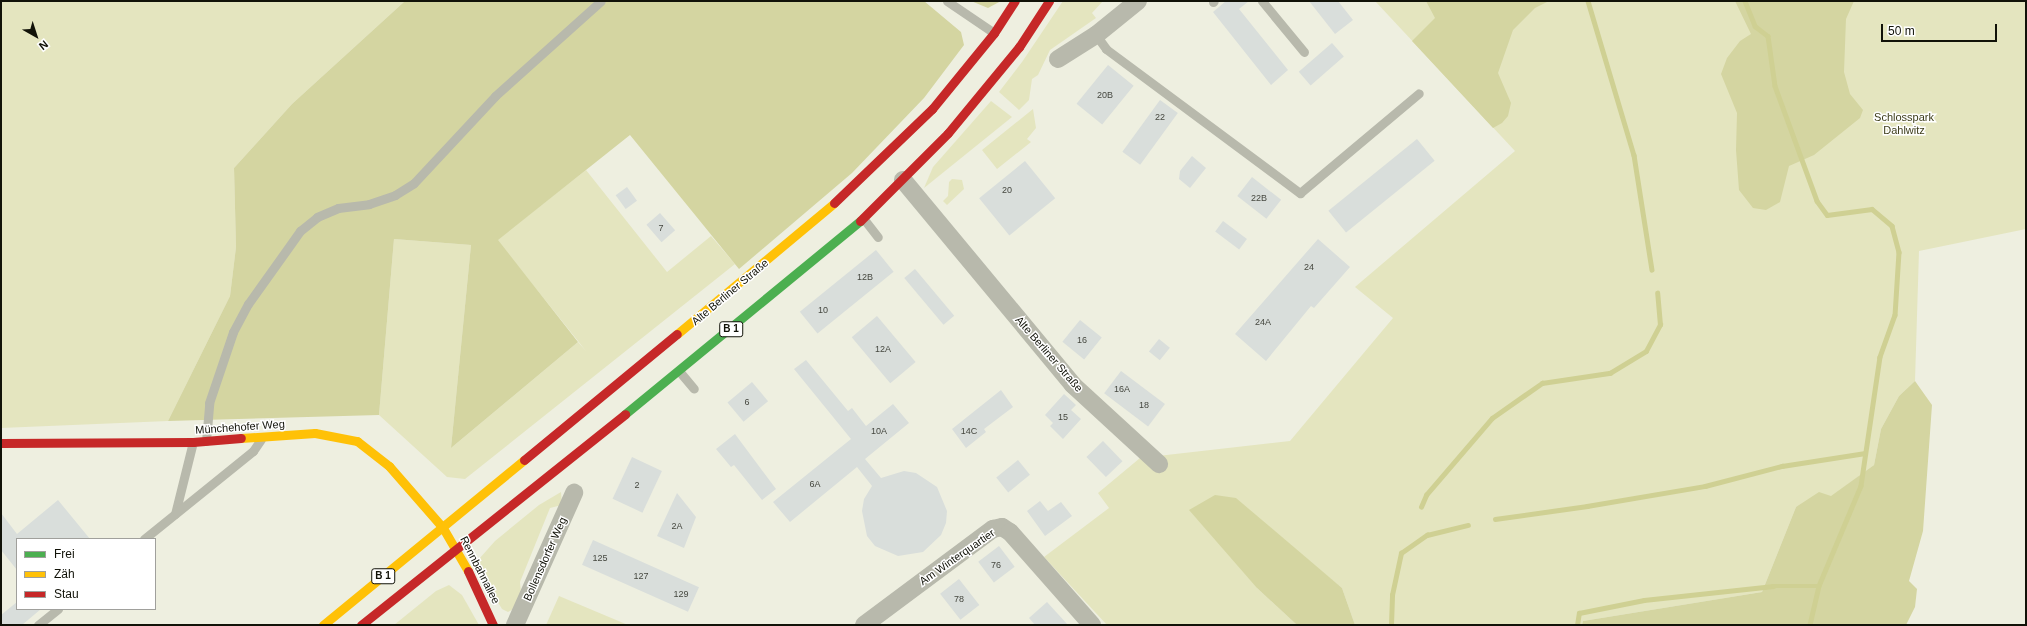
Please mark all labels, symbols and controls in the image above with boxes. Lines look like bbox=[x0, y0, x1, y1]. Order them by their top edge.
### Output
north arrow bbox=[16, 16, 56, 56]
scale bar bbox=[1883, 16, 1999, 42]
text: 50 m bbox=[1888, 24, 1915, 38]
text: N bbox=[37, 38, 50, 52]
house number: 20B bbox=[1097, 90, 1113, 100]
park label: Schlosspark Dahlwitz bbox=[1874, 111, 1934, 137]
house number: 22 bbox=[1155, 112, 1165, 122]
house number: 20 bbox=[1002, 185, 1012, 195]
house number: 22B bbox=[1251, 193, 1267, 203]
house number: 7 bbox=[658, 223, 664, 233]
street label: Alte Berliner Straße bbox=[689, 256, 771, 328]
house number: 24 bbox=[1304, 262, 1314, 272]
house number: 12B bbox=[857, 272, 873, 282]
house number: 10 bbox=[818, 305, 828, 315]
street label: Alte Berliner Straße bbox=[1013, 313, 1085, 395]
house number: 24A bbox=[1255, 317, 1271, 327]
road number: B 1 bbox=[719, 321, 743, 337]
house number: 16 bbox=[1077, 335, 1087, 345]
house number: 12A bbox=[875, 344, 891, 354]
house number: 16A bbox=[1114, 384, 1130, 394]
house number: 6 bbox=[744, 397, 750, 407]
house number: 18 bbox=[1139, 400, 1149, 410]
house number: 15 bbox=[1058, 412, 1068, 422]
street label: Münchehofer Weg bbox=[195, 417, 285, 437]
house number: 10A bbox=[871, 426, 887, 436]
house number: 14C bbox=[961, 426, 977, 436]
house number: 6A bbox=[809, 479, 821, 489]
house number: 2 bbox=[634, 480, 640, 490]
street label: Bollensdorfer Weg bbox=[521, 515, 569, 603]
house number: 2A bbox=[671, 521, 683, 531]
street label: Am Winterquartier bbox=[917, 526, 997, 588]
street label: Rennbahnallee bbox=[457, 534, 503, 606]
legend bbox=[16, 538, 156, 610]
text: Frei bbox=[54, 547, 75, 561]
house number: 125 bbox=[592, 553, 608, 563]
house number: 76 bbox=[991, 560, 1001, 570]
text: Zäh bbox=[54, 567, 75, 581]
road number: B 1 bbox=[371, 568, 395, 584]
house number: 127 bbox=[633, 571, 649, 581]
text: Stau bbox=[54, 587, 79, 601]
house number: 129 bbox=[673, 589, 689, 599]
house number: 78 bbox=[954, 594, 964, 604]

